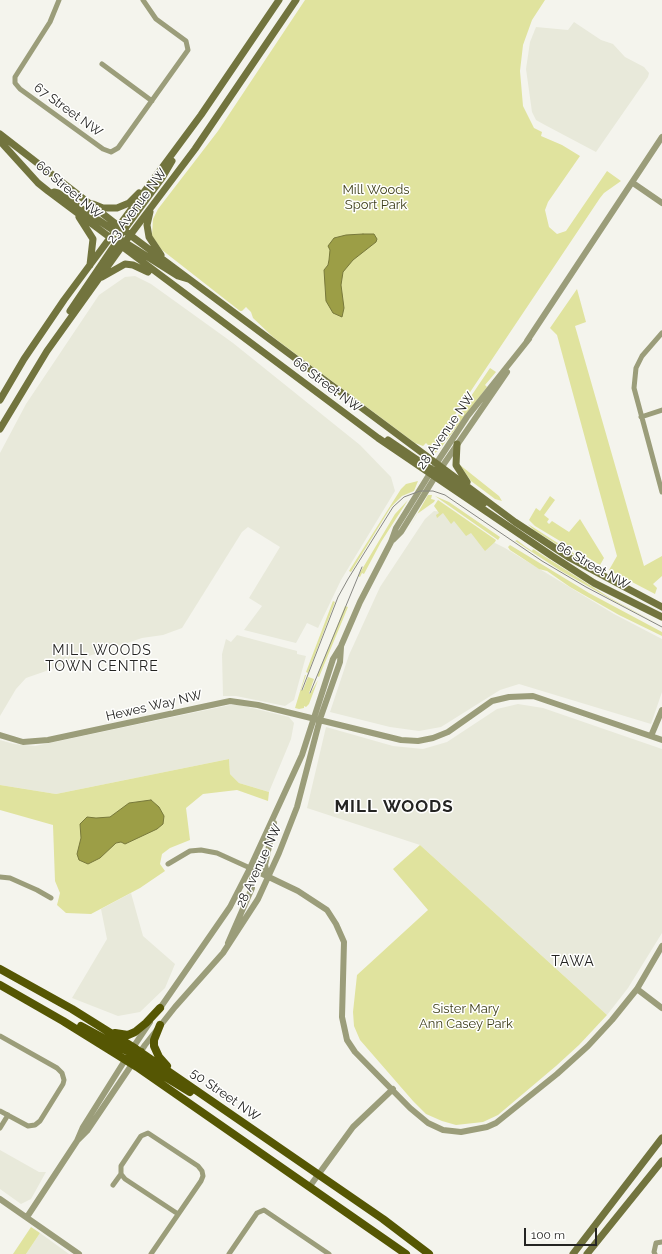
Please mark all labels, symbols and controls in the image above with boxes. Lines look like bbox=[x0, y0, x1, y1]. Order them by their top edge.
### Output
street label: 67 Street NW bbox=[31, 80, 105, 140]
street label: 66 Street NW bbox=[33, 158, 105, 222]
street label: 23 Avenue NW bbox=[104, 166, 170, 246]
park label: Mill Woods Sport Park bbox=[342, 182, 410, 213]
street label: 66 Street NW bbox=[290, 354, 364, 416]
street label: 28 Avenue NW bbox=[414, 390, 478, 472]
street label: 66 Street NW bbox=[554, 539, 632, 593]
district label: MILL WOODS TOWN CENTRE bbox=[45, 643, 159, 676]
street label: Hewes Way NW bbox=[104, 687, 204, 725]
district label: MILL WOODS bbox=[334, 797, 454, 817]
street label: 28 Avenue NW bbox=[233, 822, 285, 910]
district label: TAWA bbox=[551, 954, 595, 970]
park label: Sister Mary Ann Casey Park bbox=[419, 1001, 513, 1032]
street label: 50 Street NW bbox=[187, 1065, 263, 1125]
scale bar bbox=[526, 1220, 599, 1246]
text: 100 m bbox=[531, 1228, 565, 1242]

